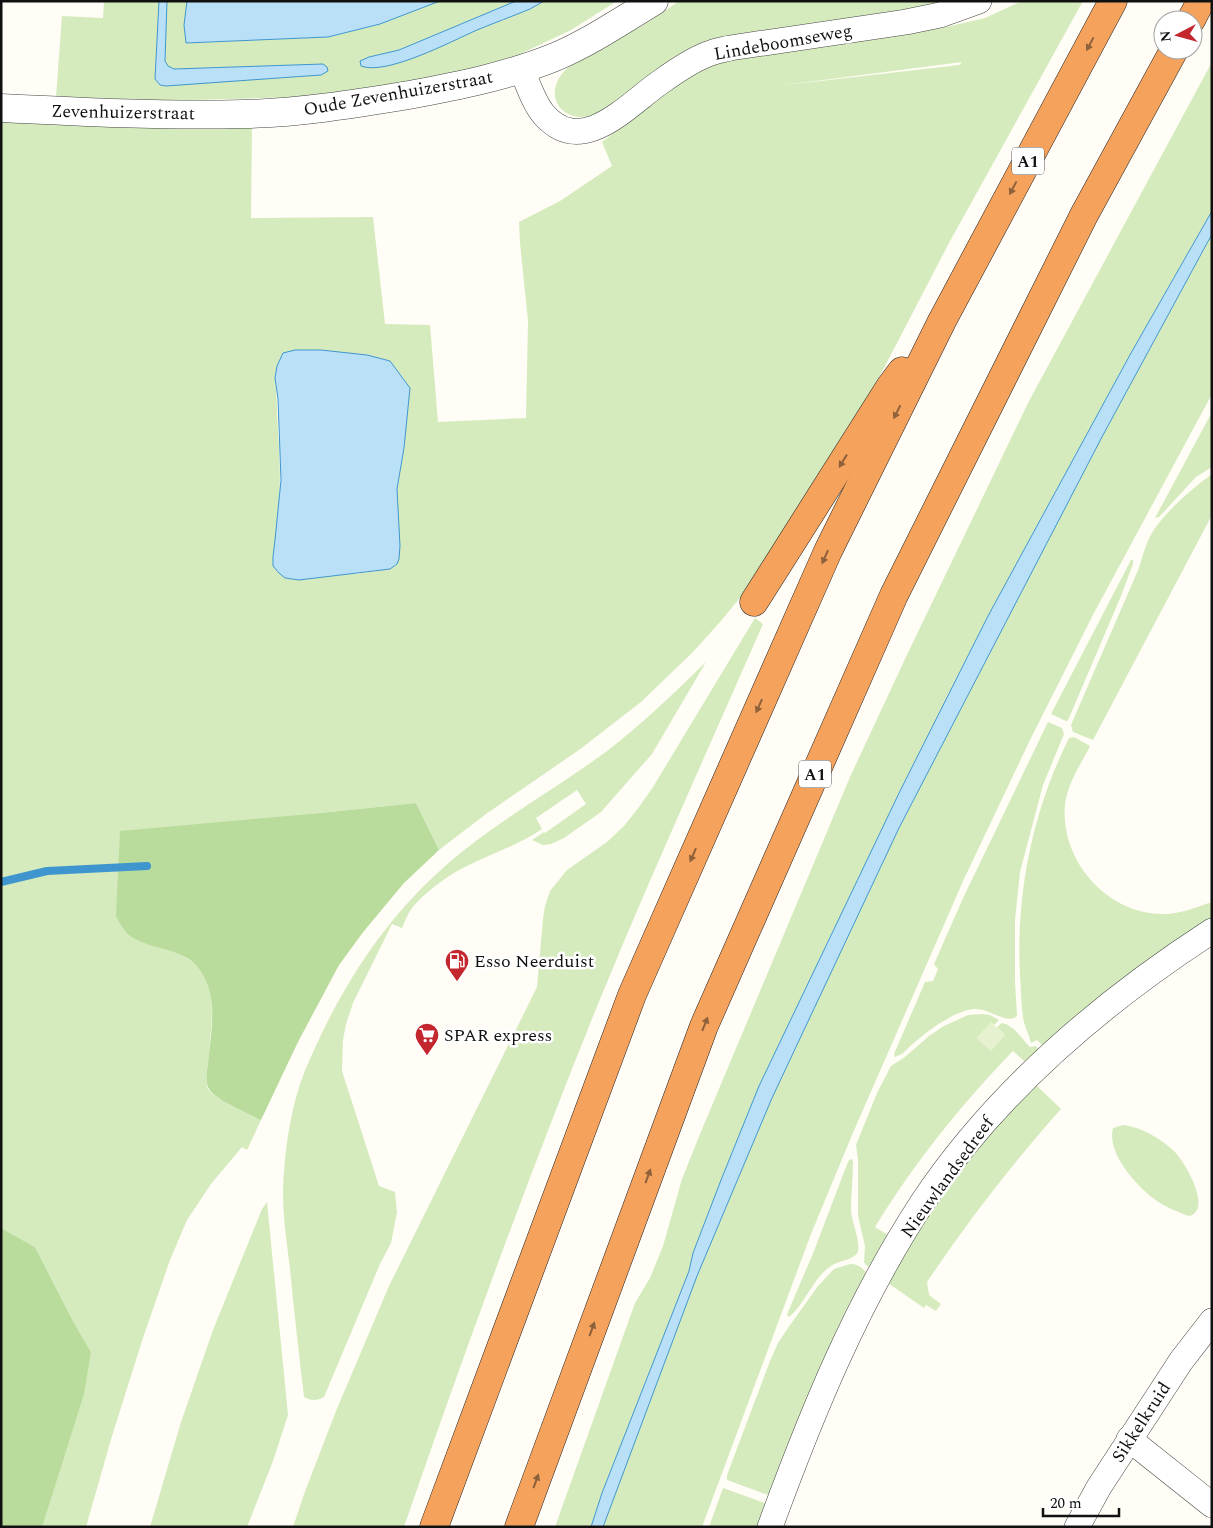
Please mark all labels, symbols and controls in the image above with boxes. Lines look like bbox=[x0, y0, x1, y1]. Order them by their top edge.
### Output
north arrow bbox=[1153, 10, 1203, 60]
street label: Lindeboomseweg bbox=[712, 17, 854, 68]
text: N bbox=[1155, 30, 1177, 43]
one-way arrow bbox=[1086, 37, 1094, 52]
street label: Oude Zevenhuizerstraat bbox=[301, 64, 495, 123]
street label: Zevenhuizerstraat bbox=[51, 98, 195, 127]
road number: A1 bbox=[1012, 148, 1044, 175]
one-way arrow bbox=[1009, 181, 1018, 194]
one-way arrow bbox=[893, 405, 901, 419]
one-way arrow bbox=[839, 454, 848, 467]
one-way arrow bbox=[820, 550, 828, 564]
one-way arrow bbox=[755, 699, 763, 713]
road number: A1 bbox=[799, 761, 831, 788]
one-way arrow bbox=[689, 848, 697, 862]
fuel station icon: Esso Neerduist bbox=[444, 948, 470, 982]
place label: Esso Neerduist bbox=[474, 948, 594, 975]
one-way arrow bbox=[701, 1016, 709, 1031]
supermarket icon: SPAR express bbox=[414, 1022, 440, 1056]
place label: SPAR express bbox=[444, 1022, 552, 1049]
street label: Nieuwlandsedreef bbox=[894, 1110, 1002, 1244]
one-way arrow bbox=[644, 1168, 652, 1183]
one-way arrow bbox=[589, 1321, 596, 1336]
street label: Sikkelkruid bbox=[1105, 1376, 1178, 1468]
one-way arrow bbox=[532, 1474, 540, 1488]
scale bar bbox=[1043, 1486, 1119, 1518]
text: 20 m bbox=[1050, 1492, 1082, 1515]

